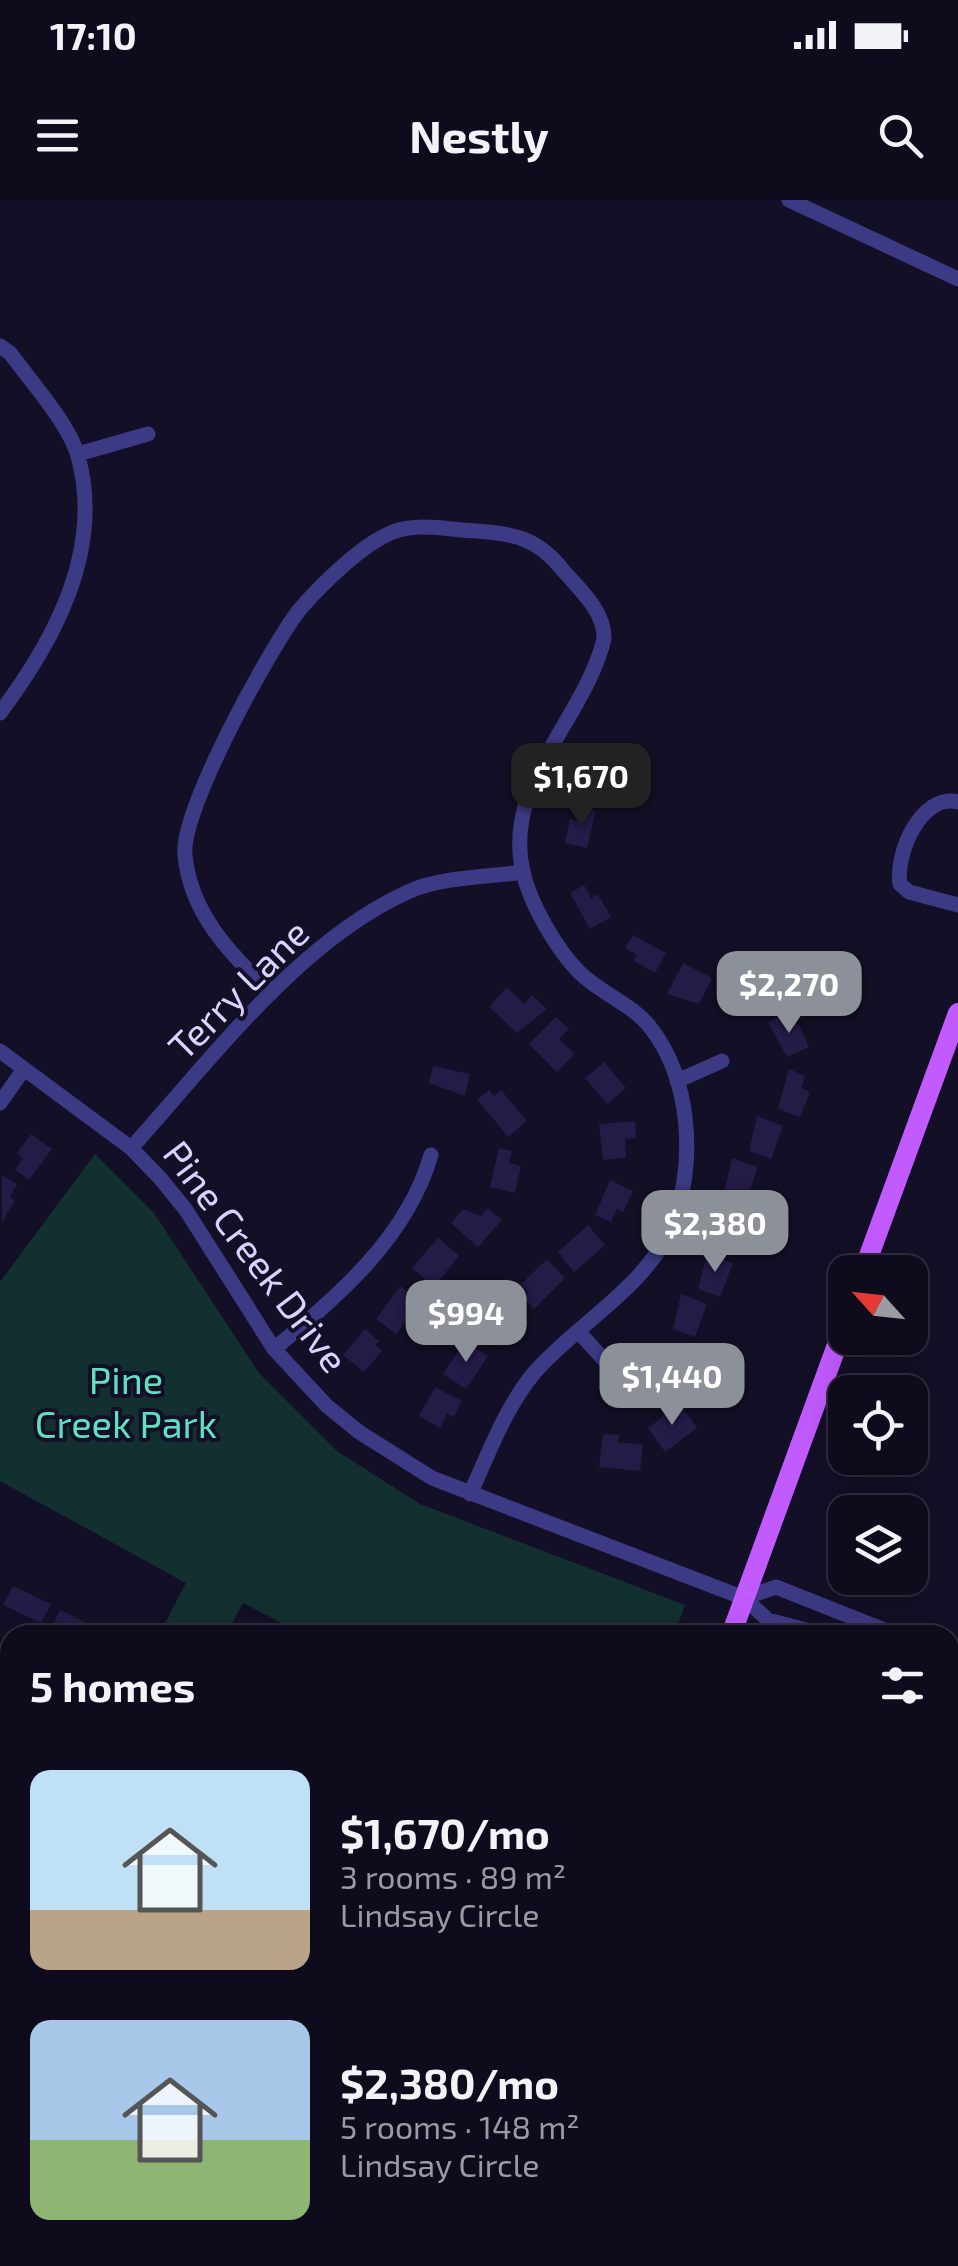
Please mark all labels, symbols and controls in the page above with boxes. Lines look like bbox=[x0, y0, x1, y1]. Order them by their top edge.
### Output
text: 17:10 bbox=[50, 12, 137, 58]
icon: menu bbox=[30, 108, 85, 163]
text: Nestly bbox=[409, 108, 549, 162]
icon: search bbox=[873, 108, 928, 163]
pin: $1,670 bbox=[500, 743, 662, 828]
text: $1,670 bbox=[533, 756, 629, 794]
street label: Terry Lane bbox=[158, 909, 317, 1068]
pin: $2,270 bbox=[708, 951, 870, 1036]
text: $2,270 bbox=[739, 964, 839, 1002]
street label: Pine Creek Drive bbox=[155, 1131, 359, 1381]
pin: $2,380 bbox=[634, 1190, 796, 1275]
text: $2,380 bbox=[663, 1203, 767, 1241]
north arrow bbox=[828, 1255, 928, 1355]
map controls bbox=[828, 1255, 928, 1595]
pin: $994 bbox=[407, 1280, 525, 1365]
text: $994 bbox=[428, 1293, 504, 1331]
pin: $1,440 bbox=[591, 1343, 753, 1428]
park label: Pine Creek Park bbox=[35, 1356, 217, 1446]
text: $1,440 bbox=[622, 1356, 722, 1394]
button: locate bbox=[828, 1375, 928, 1475]
button: layers bbox=[828, 1495, 928, 1595]
icon: filters bbox=[875, 1658, 930, 1713]
text: 5 homes bbox=[30, 1660, 195, 1710]
text: $1,670/mo bbox=[340, 1807, 550, 1857]
icon: home bbox=[110, 1810, 230, 1930]
text: 3 rooms · 89 m² bbox=[340, 1857, 566, 1895]
text: Lindsay Circle bbox=[340, 1895, 539, 1933]
text: $2,380/mo bbox=[340, 2057, 559, 2107]
icon: home bbox=[110, 2060, 230, 2180]
text: 5 rooms · 148 m² bbox=[340, 2107, 579, 2145]
text: Lindsay Circle bbox=[340, 2145, 539, 2183]

